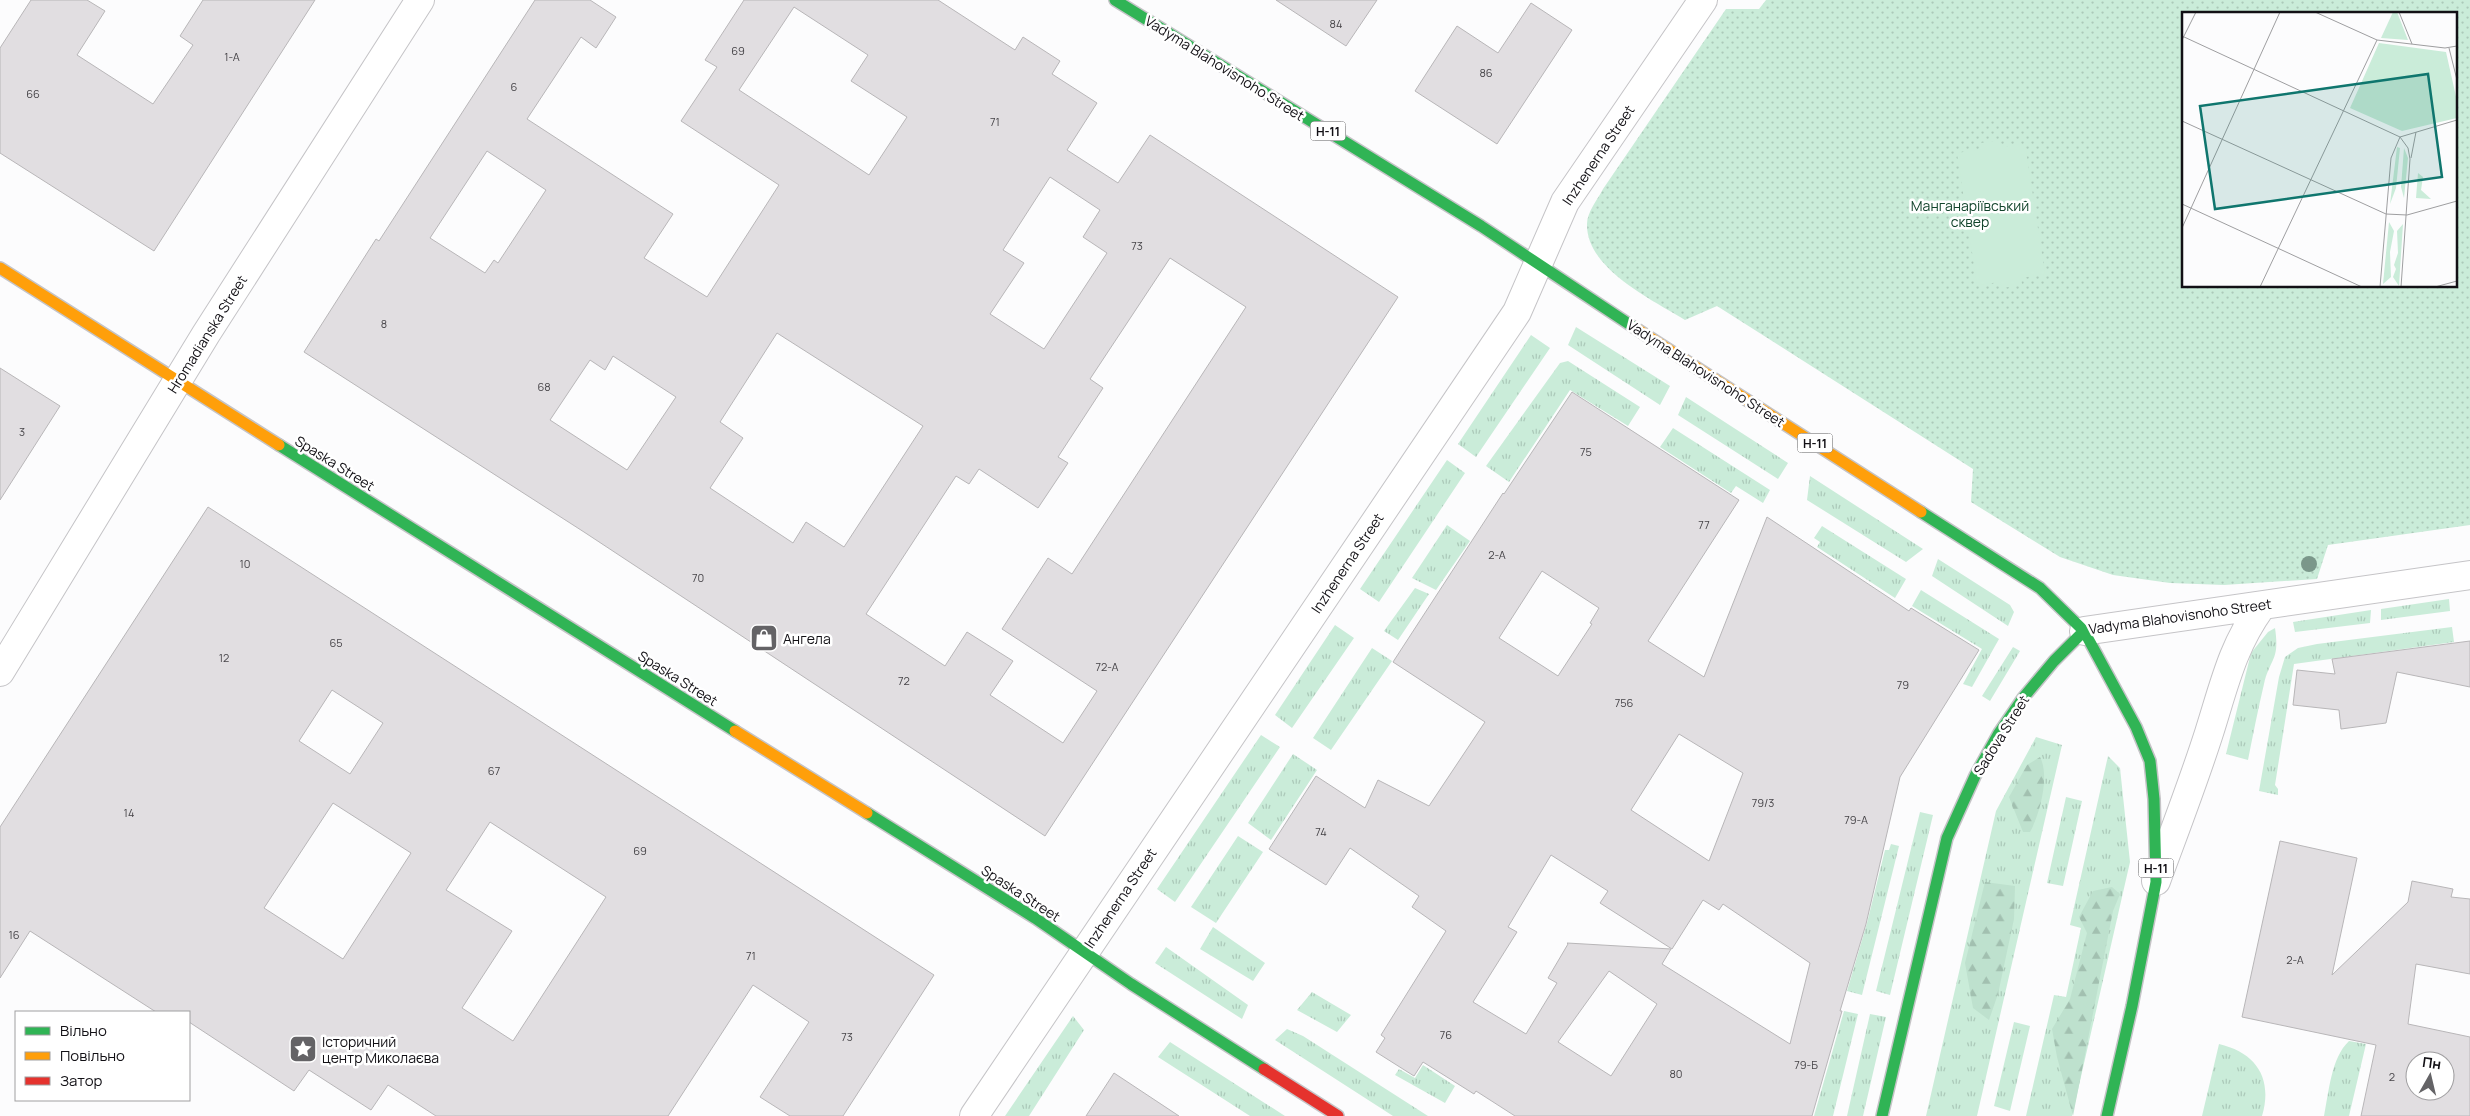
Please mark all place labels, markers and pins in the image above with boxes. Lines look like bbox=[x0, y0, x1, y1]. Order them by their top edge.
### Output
shop icon: Ангела bbox=[749, 623, 779, 653]
place label: Ангела bbox=[783, 629, 831, 648]
place label: Історичний центр Миколаєва bbox=[322, 1032, 439, 1067]
place icon: Історичний центр Миколаєва bbox=[288, 1034, 318, 1064]

